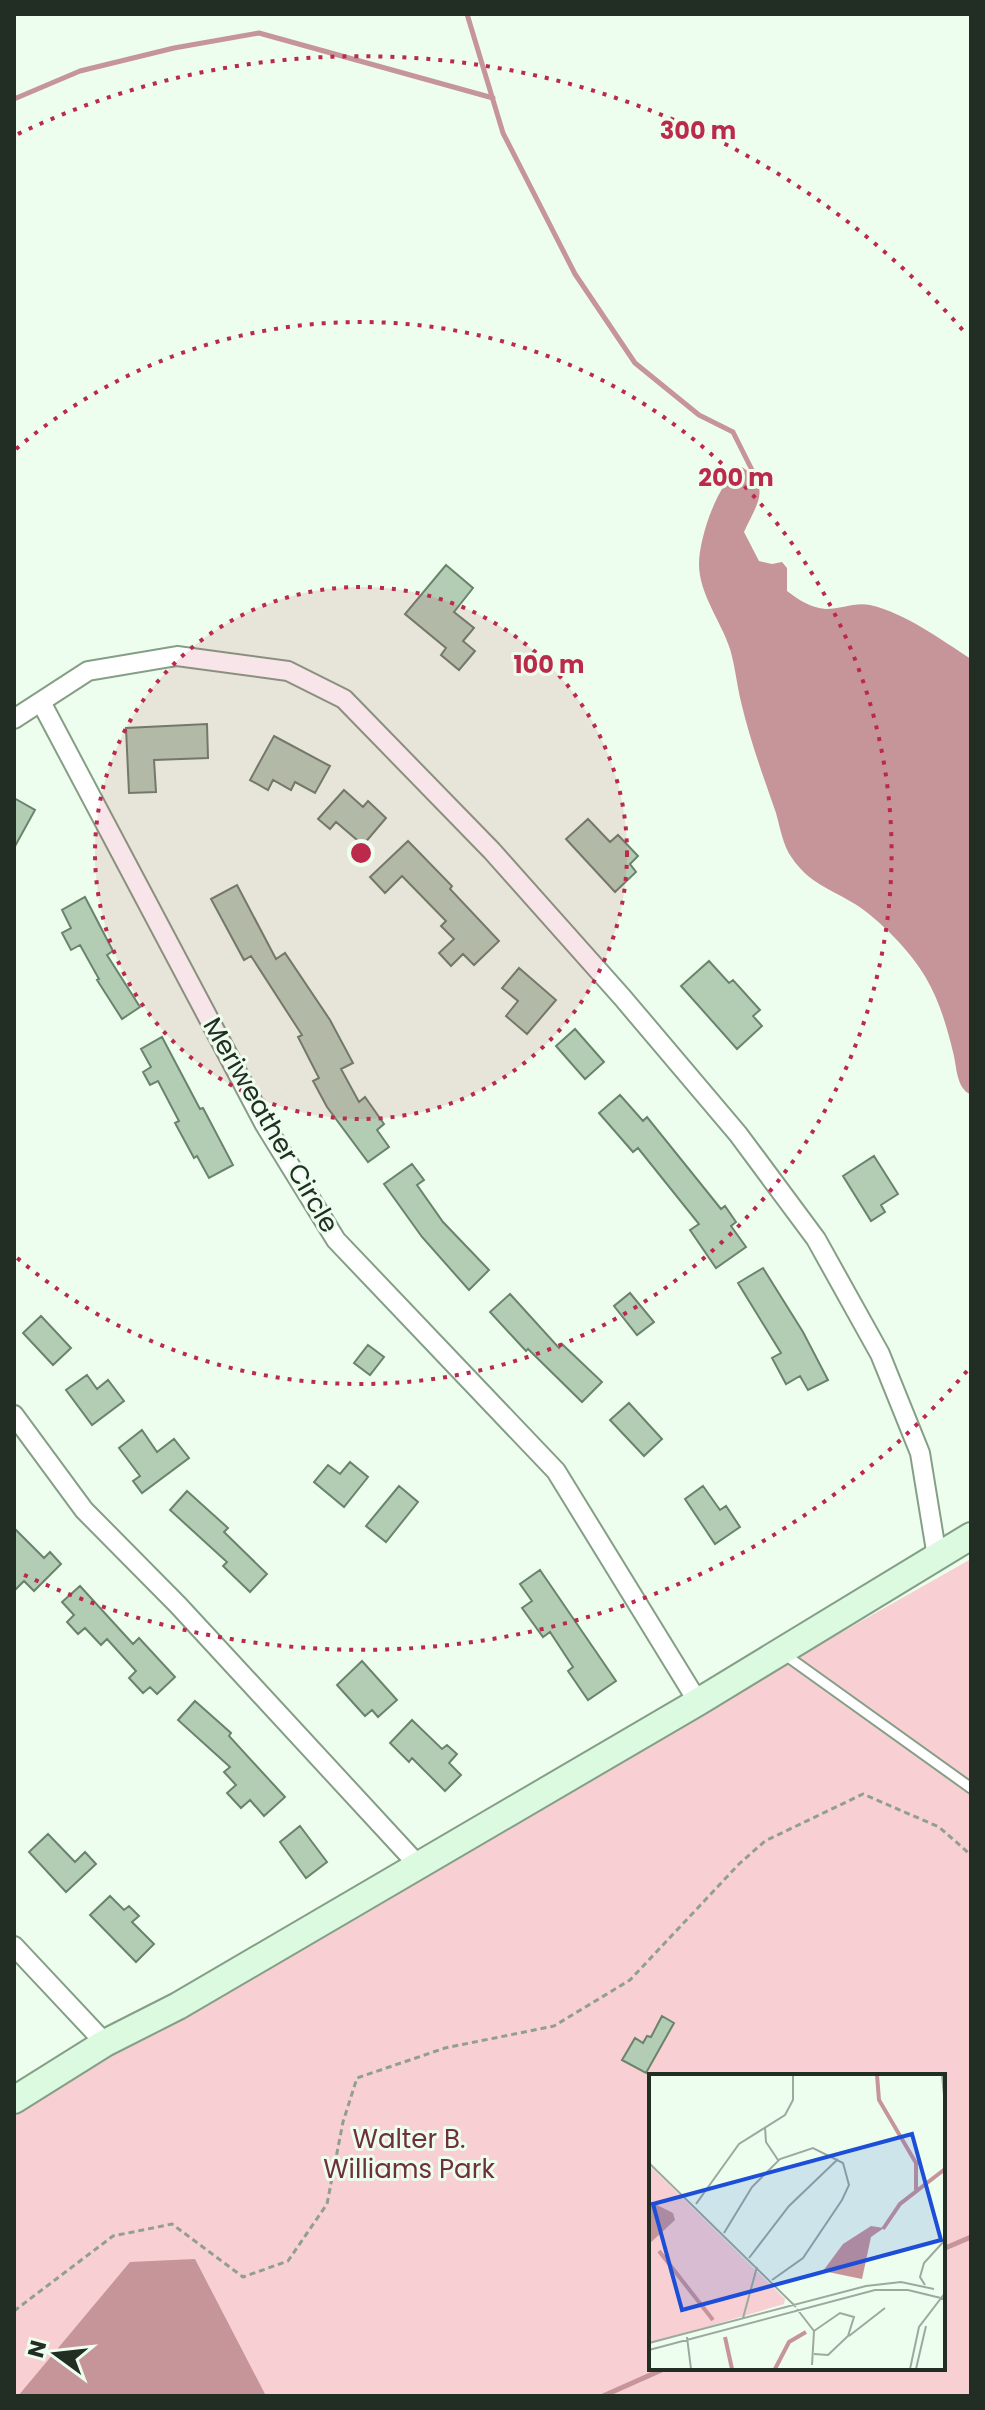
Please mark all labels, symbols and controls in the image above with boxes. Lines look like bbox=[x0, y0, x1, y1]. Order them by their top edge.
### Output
text: 300 m bbox=[660, 114, 736, 147]
text: 200 m bbox=[698, 461, 774, 494]
text: 100 m bbox=[514, 648, 584, 681]
centre of rings bbox=[347, 839, 375, 867]
street label: Meriweather Circle bbox=[195, 1011, 347, 1239]
inset map bbox=[649, 2074, 945, 2370]
park label: Walter B. Williams Park bbox=[323, 2121, 495, 2187]
north arrow bbox=[16, 2314, 96, 2394]
text: N bbox=[20, 2337, 54, 2361]

